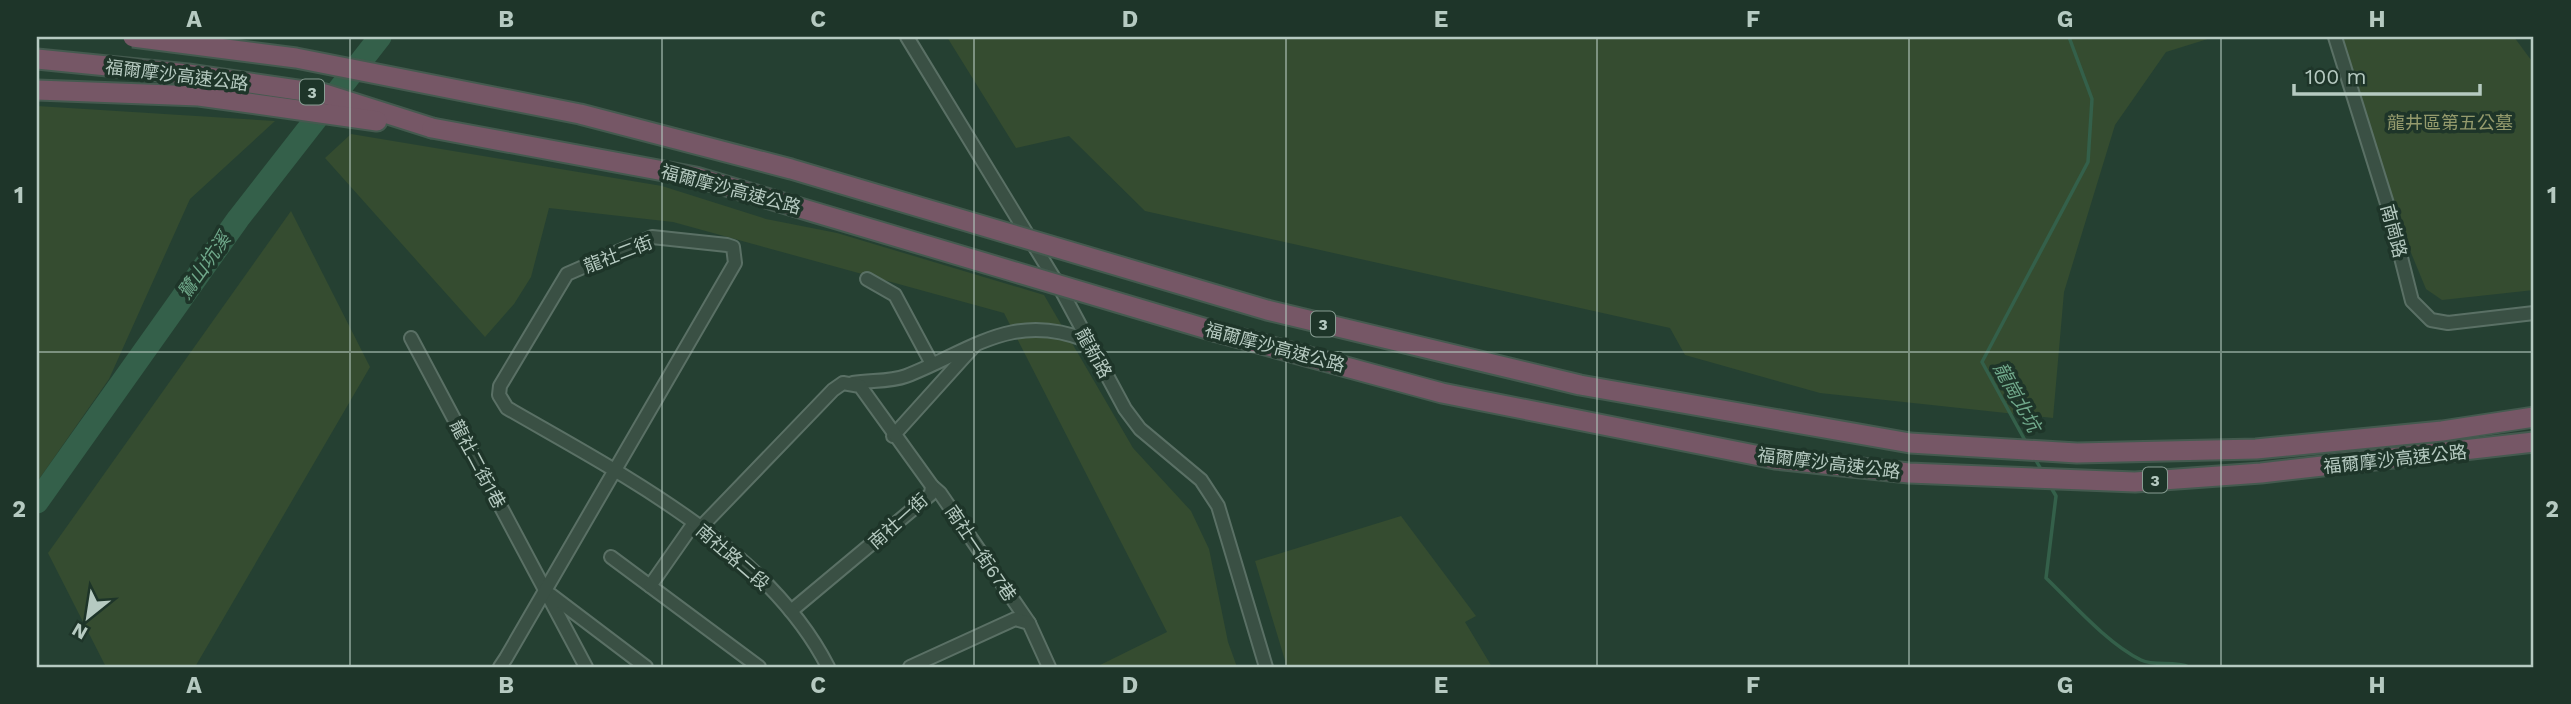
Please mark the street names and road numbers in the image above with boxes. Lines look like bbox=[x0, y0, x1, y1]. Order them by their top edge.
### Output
street label: 福爾摩沙高速公路 bbox=[104, 56, 250, 94]
road number: 3 bbox=[300, 80, 324, 104]
street label: 福爾摩沙高速公路 bbox=[659, 160, 803, 218]
street label: 南崗路 bbox=[2377, 202, 2411, 260]
street label: 龍社二街 bbox=[581, 231, 655, 277]
road number: 3 bbox=[1311, 312, 1335, 336]
street label: 福爾摩沙高速公路 bbox=[1203, 318, 1347, 376]
street label: 龍新路 bbox=[1072, 324, 1116, 382]
street label: 龍社二街1巷 bbox=[446, 416, 510, 512]
street label: 福爾摩沙高速公路 bbox=[2322, 441, 2468, 477]
street label: 福爾摩沙高速公路 bbox=[1756, 444, 1902, 482]
road number: 3 bbox=[2143, 467, 2167, 492]
street label: 南社一街 bbox=[864, 489, 932, 553]
street label: 南社一街67巷 bbox=[941, 501, 1021, 605]
street label: 南社路二段 bbox=[692, 520, 774, 594]

